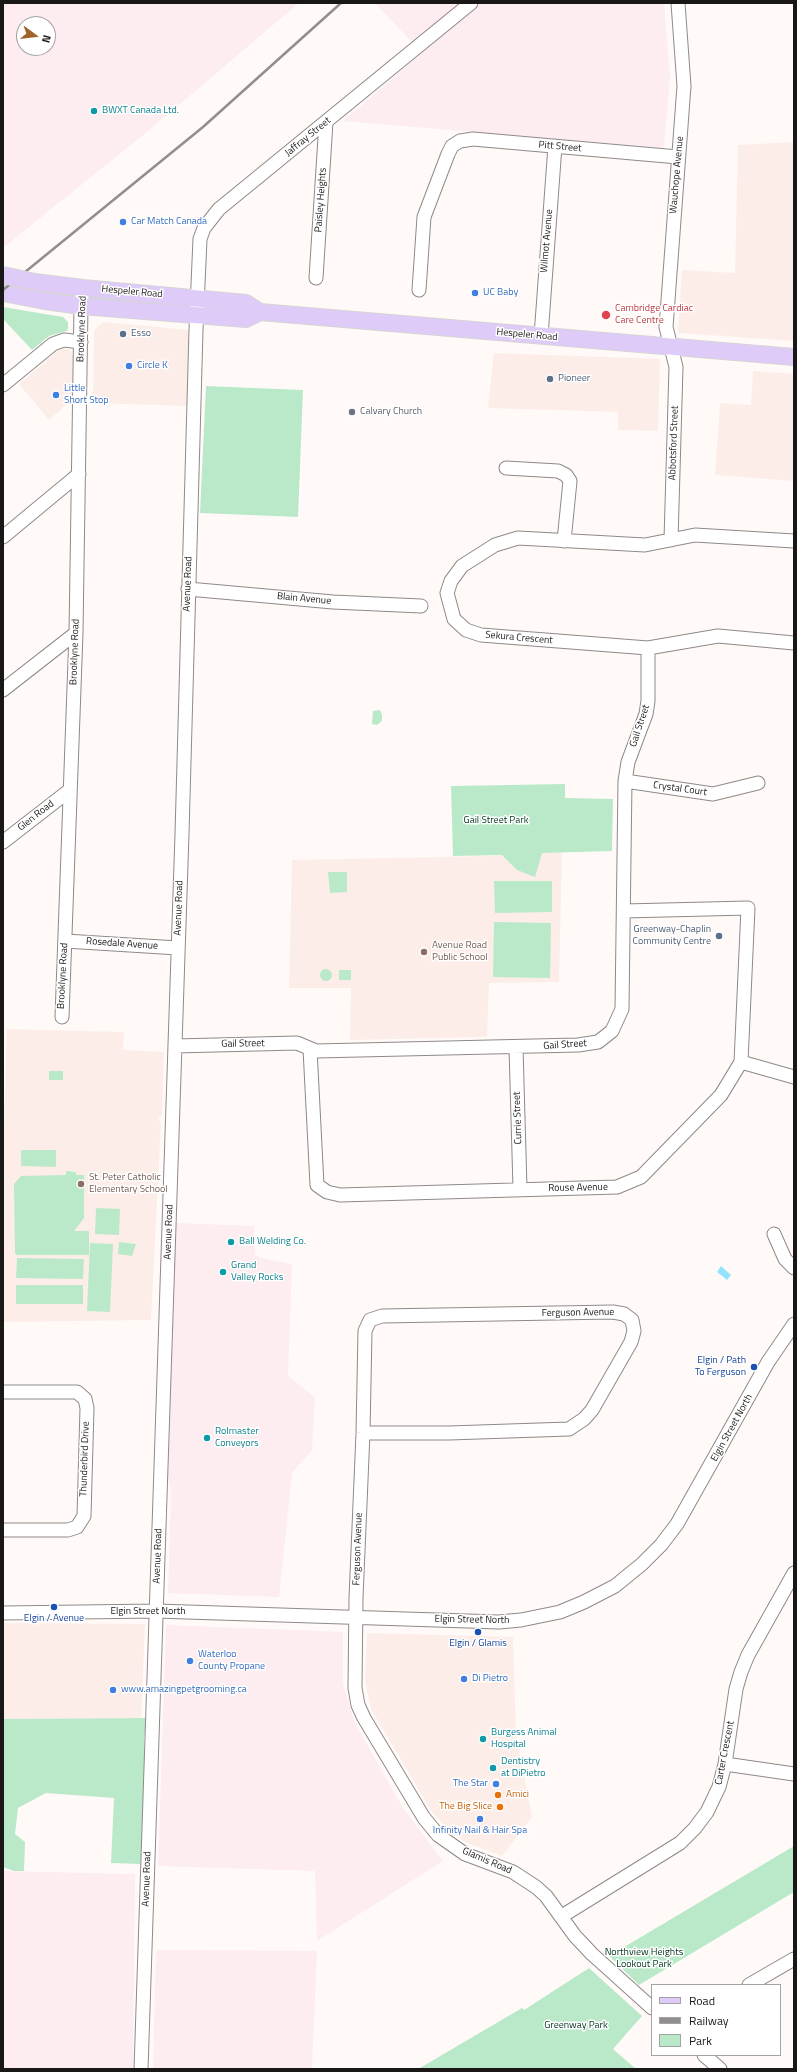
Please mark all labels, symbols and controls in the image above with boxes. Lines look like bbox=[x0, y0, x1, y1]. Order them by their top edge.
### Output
north arrow bbox=[16, 16, 56, 56]
text: N bbox=[38, 33, 55, 45]
place label: BWXT Canada Ltd. bbox=[102, 105, 179, 117]
marker: BWXT Canada Ltd. bbox=[89, 106, 99, 116]
street label: Jaffray Street bbox=[283, 115, 333, 159]
street label: Wauchope Avenue bbox=[668, 136, 686, 214]
street label: Pitt Street bbox=[538, 139, 582, 155]
street label: Paisley Heights bbox=[313, 167, 329, 233]
street label: Wilmot Avenue bbox=[538, 209, 556, 273]
place label: Car Match Canada bbox=[131, 216, 207, 228]
marker: Car Match Canada bbox=[118, 217, 128, 227]
street label: Hespeler Road bbox=[101, 283, 163, 301]
place label: UC Baby bbox=[483, 287, 518, 299]
marker: UC Baby bbox=[470, 288, 480, 298]
street label: Brooklyne Road bbox=[75, 296, 89, 362]
place label: Cambridge Cardiac Care Centre bbox=[615, 303, 693, 326]
marker: Cambridge Cardiac Care Centre bbox=[600, 309, 612, 321]
street label: Hespeler Road bbox=[496, 326, 558, 344]
place label: Esso bbox=[131, 328, 151, 340]
marker: Esso bbox=[118, 329, 128, 339]
place label: Circle K bbox=[137, 360, 168, 372]
marker: Circle K bbox=[124, 361, 134, 371]
place label: Pioneer bbox=[558, 373, 590, 385]
marker: Pioneer bbox=[545, 374, 555, 384]
place label: Little Short Stop bbox=[64, 383, 109, 406]
marker: Little Short Stop bbox=[51, 390, 61, 400]
street label: Abbotsford Street bbox=[667, 405, 681, 481]
place label: Calvary Church bbox=[360, 406, 422, 418]
marker: Calvary Church bbox=[347, 407, 357, 417]
street label: Avenue Road bbox=[181, 556, 195, 612]
street label: Blain Avenue bbox=[276, 591, 332, 607]
street label: Brooklyne Road bbox=[68, 619, 82, 685]
street label: Sekura Crescent bbox=[485, 629, 553, 647]
street label: Gail Street bbox=[628, 703, 652, 749]
street label: Crystal Court bbox=[652, 779, 708, 799]
street label: Glen Road bbox=[15, 798, 57, 834]
park label: Gail Street Park bbox=[464, 815, 528, 827]
street label: Avenue Road bbox=[172, 880, 186, 936]
place label: Greenway-Chaplin Community Centre bbox=[633, 924, 711, 948]
marker: Greenway-Chaplin Community Centre bbox=[714, 931, 724, 941]
street label: Rosedale Avenue bbox=[86, 935, 158, 953]
place label: Avenue Road Public School bbox=[432, 940, 488, 964]
street label: Brooklyne Road bbox=[55, 943, 71, 1009]
marker: Avenue Road Public School bbox=[419, 947, 429, 957]
street label: Gail Street bbox=[543, 1037, 587, 1053]
street label: Gail Street bbox=[221, 1038, 265, 1050]
street label: Currie Street bbox=[511, 1091, 525, 1145]
place label: St. Peter Catholic Elementary School bbox=[89, 1172, 168, 1196]
marker: St. Peter Catholic Elementary School bbox=[76, 1179, 86, 1189]
street label: Rouse Avenue bbox=[548, 1181, 608, 1195]
street label: Avenue Road bbox=[162, 1204, 176, 1260]
place label: Ball Welding Co. bbox=[239, 1236, 306, 1248]
marker: Ball Welding Co. bbox=[226, 1237, 236, 1247]
place label: Grand Valley Rocks bbox=[231, 1260, 283, 1284]
marker: Grand Valley Rocks bbox=[218, 1267, 228, 1277]
street label: Ferguson Avenue bbox=[542, 1306, 614, 1320]
place label: Elgin / Path To Ferguson bbox=[695, 1355, 746, 1378]
marker: Elgin / Path To Ferguson bbox=[749, 1362, 759, 1372]
street label: Elgin Street North bbox=[709, 1392, 755, 1464]
street label: Thunderbird Drive bbox=[78, 1421, 92, 1497]
place label: Rolmaster Conveyors bbox=[215, 1426, 259, 1450]
marker: Rolmaster Conveyors bbox=[202, 1433, 212, 1443]
street label: Ferguson Avenue bbox=[351, 1512, 365, 1586]
street label: Avenue Road bbox=[151, 1528, 165, 1584]
marker: Elgin / Avenue bbox=[49, 1602, 59, 1612]
street label: Elgin Street North bbox=[110, 1606, 186, 1618]
place label: Elgin / Avenue bbox=[24, 1613, 84, 1625]
street label: Elgin Street North bbox=[434, 1613, 510, 1627]
marker: Elgin / Glamis bbox=[473, 1627, 483, 1637]
place label: Elgin / Glamis bbox=[449, 1638, 507, 1650]
place label: Waterloo County Propane bbox=[198, 1649, 265, 1672]
marker: Waterloo County Propane bbox=[185, 1656, 195, 1666]
place label: Di Pietro bbox=[472, 1673, 508, 1685]
marker: Di Pietro bbox=[459, 1674, 469, 1684]
place label: www.amazingpetgrooming.ca bbox=[121, 1684, 247, 1696]
marker: www.amazingpetgrooming.ca bbox=[108, 1685, 118, 1695]
street label: Carter Crescent bbox=[713, 1720, 737, 1786]
place label: Burgess Animal Hospital bbox=[491, 1727, 557, 1750]
marker: Burgess Animal Hospital bbox=[478, 1734, 488, 1744]
place label: Dentistry at DiPietro bbox=[501, 1756, 546, 1780]
marker: Dentistry at DiPietro bbox=[488, 1763, 498, 1773]
place label: The Star bbox=[453, 1778, 488, 1790]
marker: The Star bbox=[491, 1779, 501, 1789]
place label: Amici bbox=[506, 1789, 529, 1801]
marker: Amici bbox=[493, 1790, 503, 1800]
place label: The Big Slice bbox=[439, 1801, 492, 1813]
marker: The Big Slice bbox=[495, 1802, 505, 1812]
marker: Infinity Nail & Hair Spa bbox=[475, 1814, 485, 1824]
place label: Infinity Nail & Hair Spa bbox=[433, 1825, 527, 1837]
street label: Glamis Road bbox=[460, 1845, 514, 1877]
street label: Avenue Road bbox=[140, 1851, 154, 1907]
park label: Northview Heights Lookout Park bbox=[605, 1947, 683, 1970]
legend bbox=[651, 1984, 781, 2056]
text: Road bbox=[689, 1991, 715, 2010]
text: Railway bbox=[689, 2011, 729, 2030]
park label: Greenway Park bbox=[544, 2020, 608, 2032]
text: Park bbox=[689, 2031, 712, 2050]

